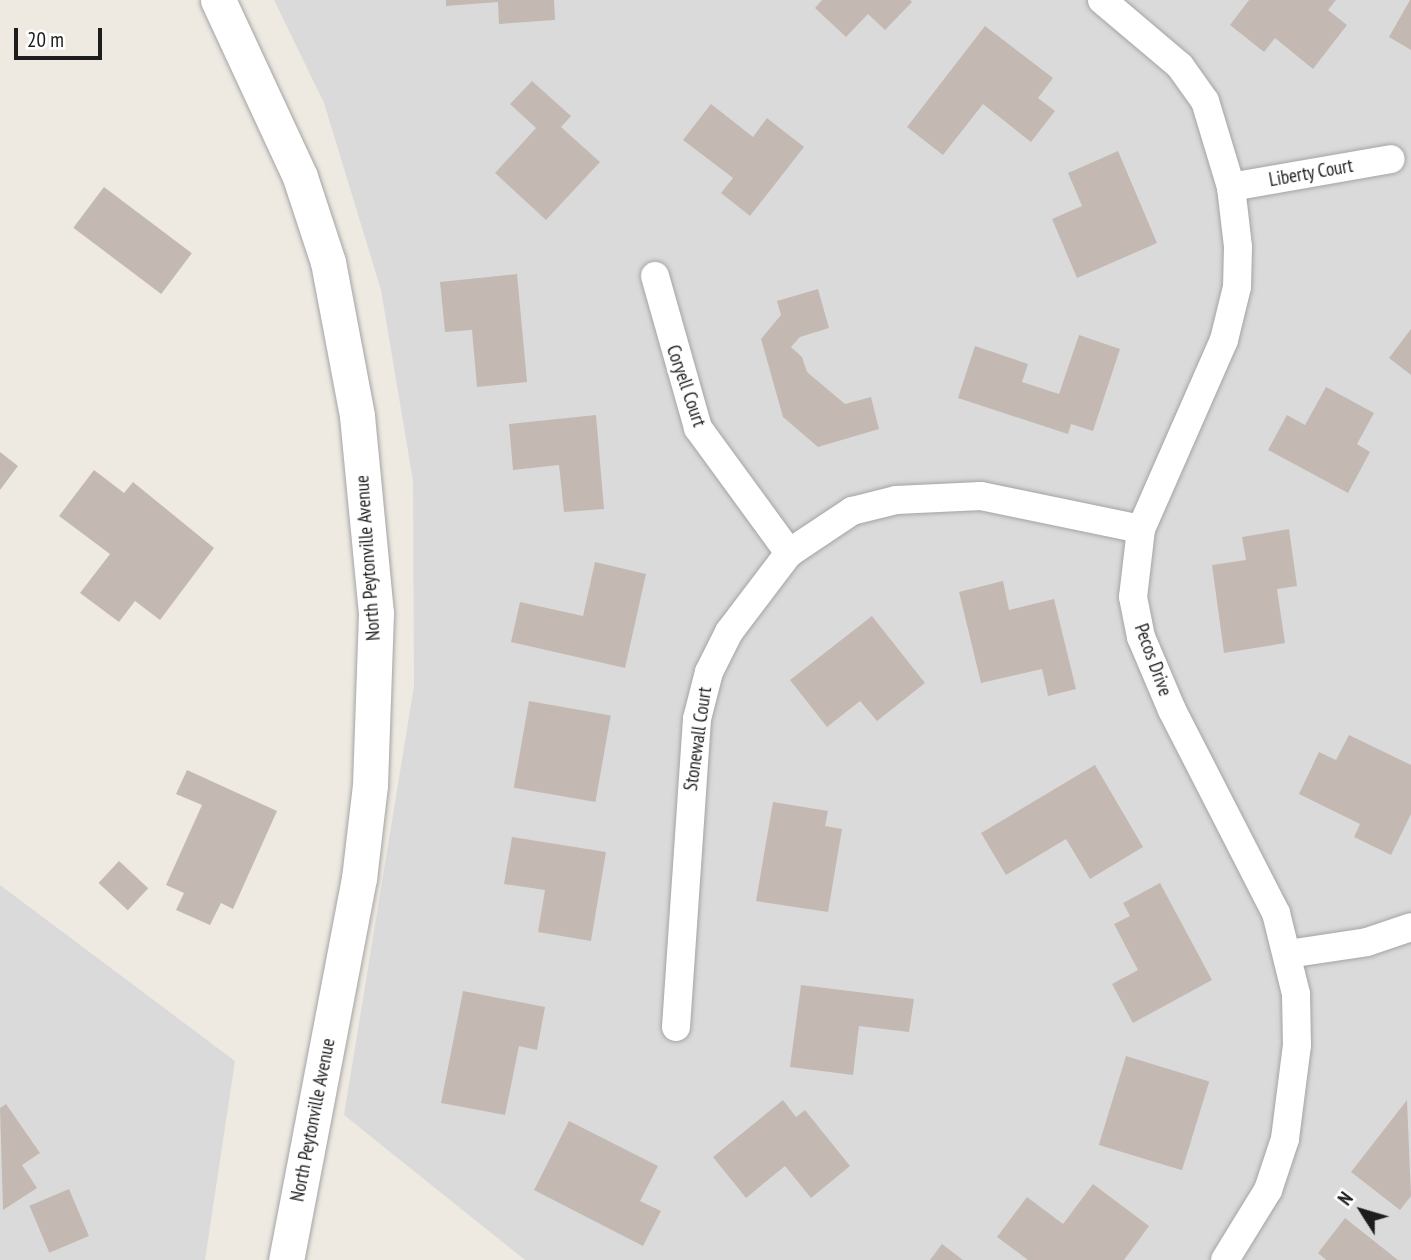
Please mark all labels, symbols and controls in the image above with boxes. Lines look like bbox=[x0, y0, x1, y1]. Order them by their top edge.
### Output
scale bar bbox=[18, 14, 105, 58]
text: 20 m bbox=[27, 26, 64, 53]
street label: Liberty Court bbox=[1267, 154, 1355, 192]
street label: Coryell Court bbox=[661, 342, 711, 430]
street label: North Peytonville Avenue bbox=[351, 474, 385, 642]
street label: Pecos Drive bbox=[1129, 621, 1177, 699]
street label: Stonewall Court bbox=[679, 686, 717, 792]
street label: North Peytonville Avenue bbox=[286, 1036, 340, 1204]
north arrow bbox=[1327, 1176, 1397, 1246]
text: N bbox=[1333, 1187, 1358, 1210]

